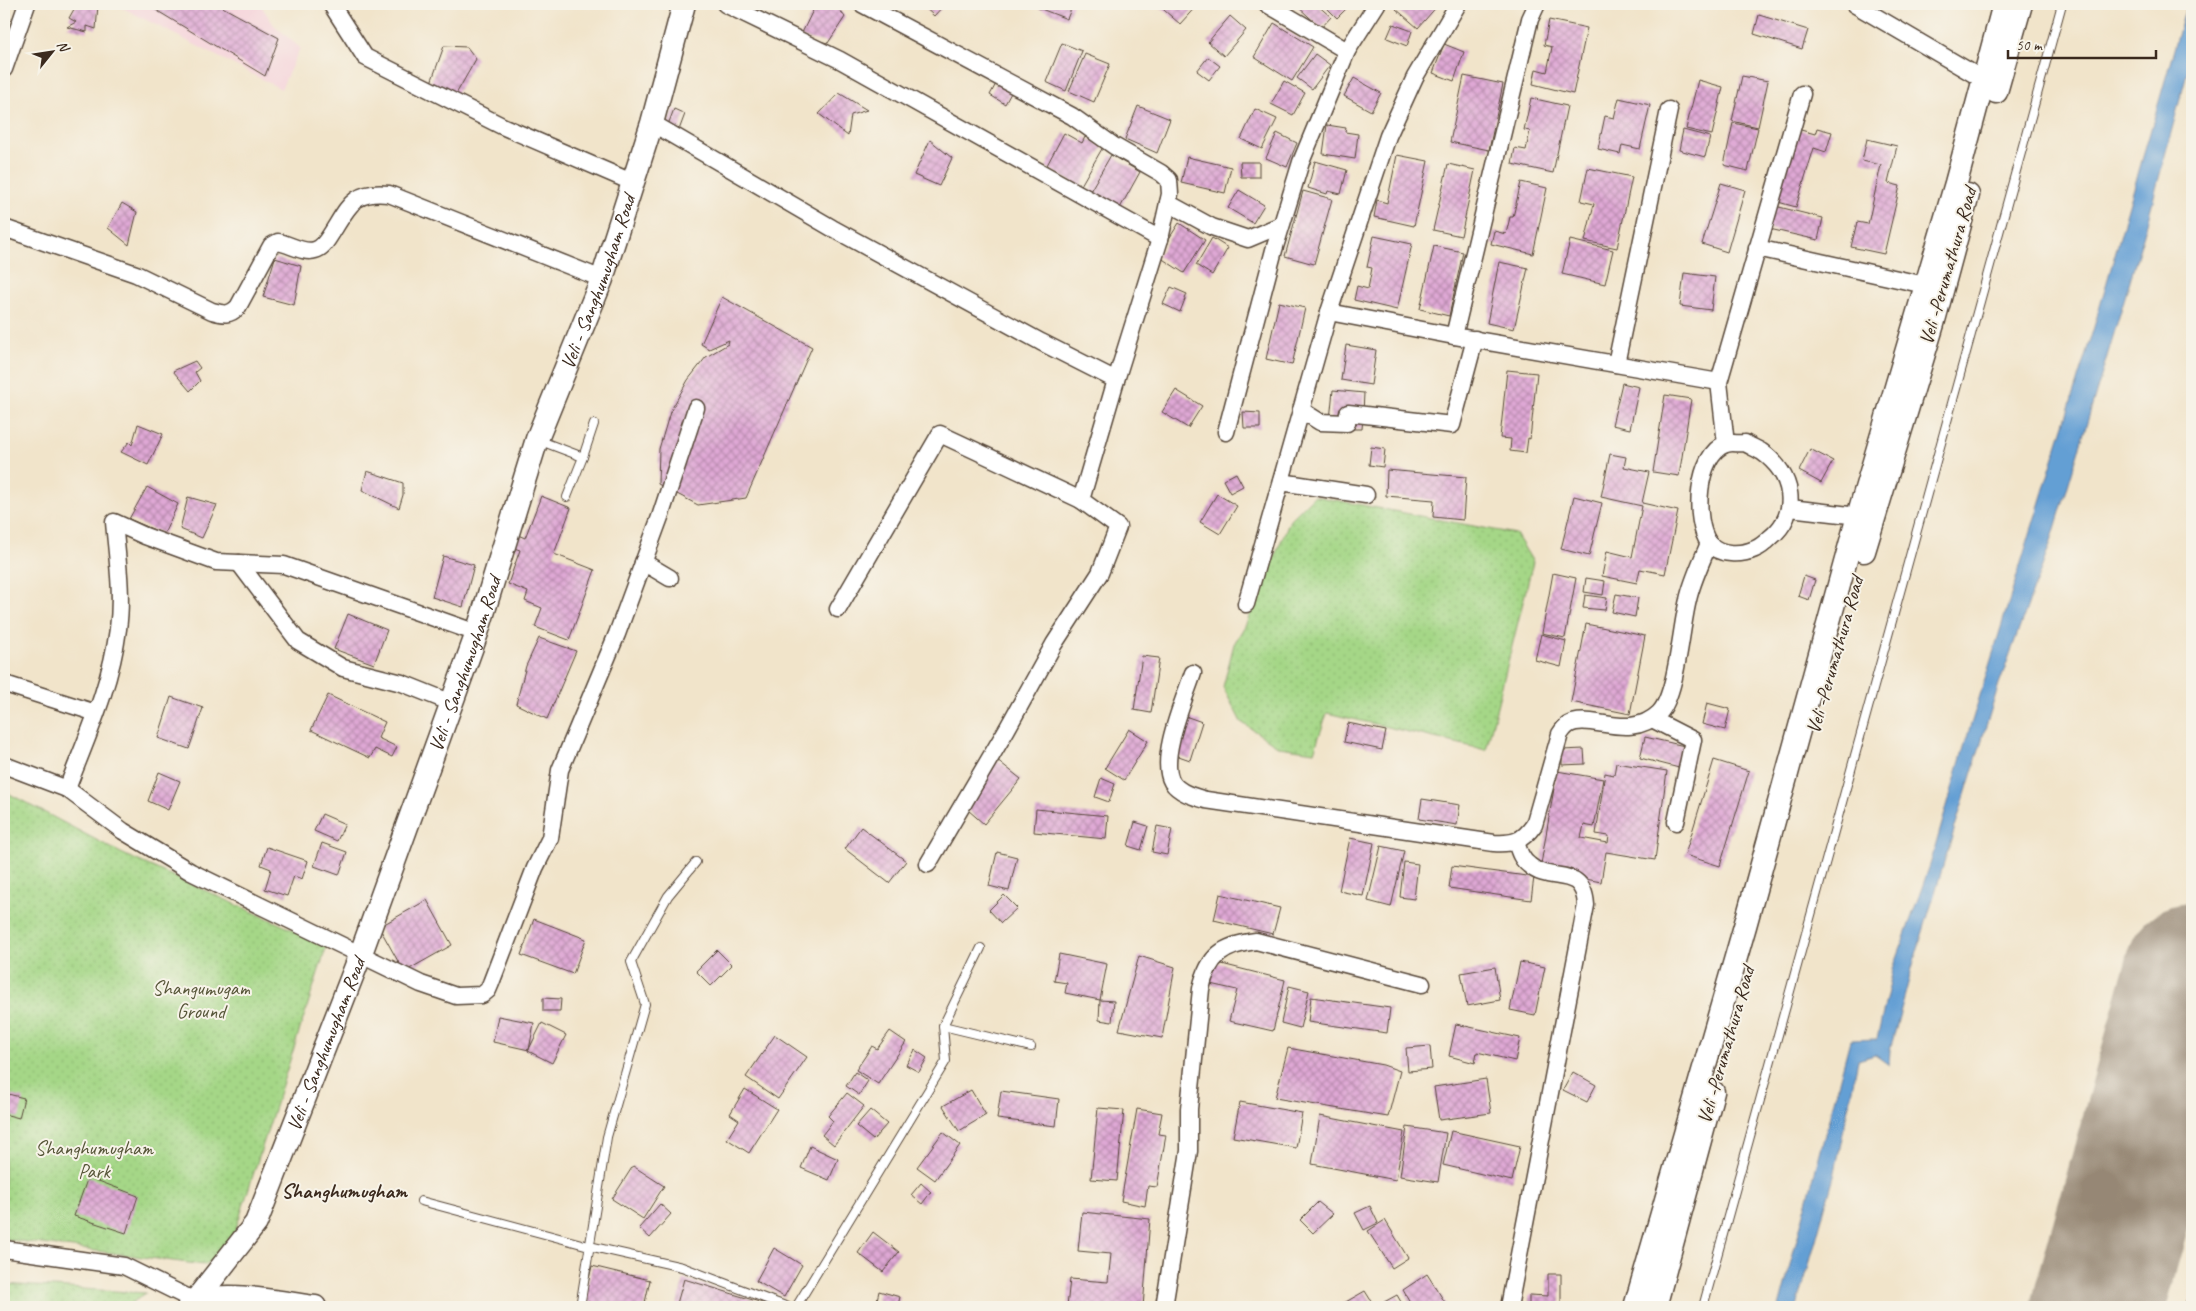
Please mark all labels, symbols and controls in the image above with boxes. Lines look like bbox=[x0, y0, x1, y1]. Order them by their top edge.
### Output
north arrow bbox=[28, 28, 78, 78]
scale bar bbox=[2008, 28, 2156, 60]
text: 50 m bbox=[2016, 36, 2043, 55]
text: N bbox=[53, 38, 74, 56]
street label: Veli -Perumathura Road bbox=[1914, 182, 1983, 347]
street label: Veli - Sanghumugham Road bbox=[554, 189, 642, 372]
street label: Veli - Sanghumugham Road bbox=[423, 570, 507, 755]
street label: Veli -Perumathura Road bbox=[1801, 571, 1870, 736]
street label: Veli - Sanghumugham Road bbox=[281, 951, 372, 1134]
street label: Veli -Perumathura Road bbox=[1692, 961, 1761, 1126]
park label: Shangumugam Ground bbox=[152, 976, 250, 1024]
park label: Shanghumugham Park bbox=[35, 1136, 155, 1184]
district label: Shanghumugham bbox=[281, 1178, 408, 1204]

